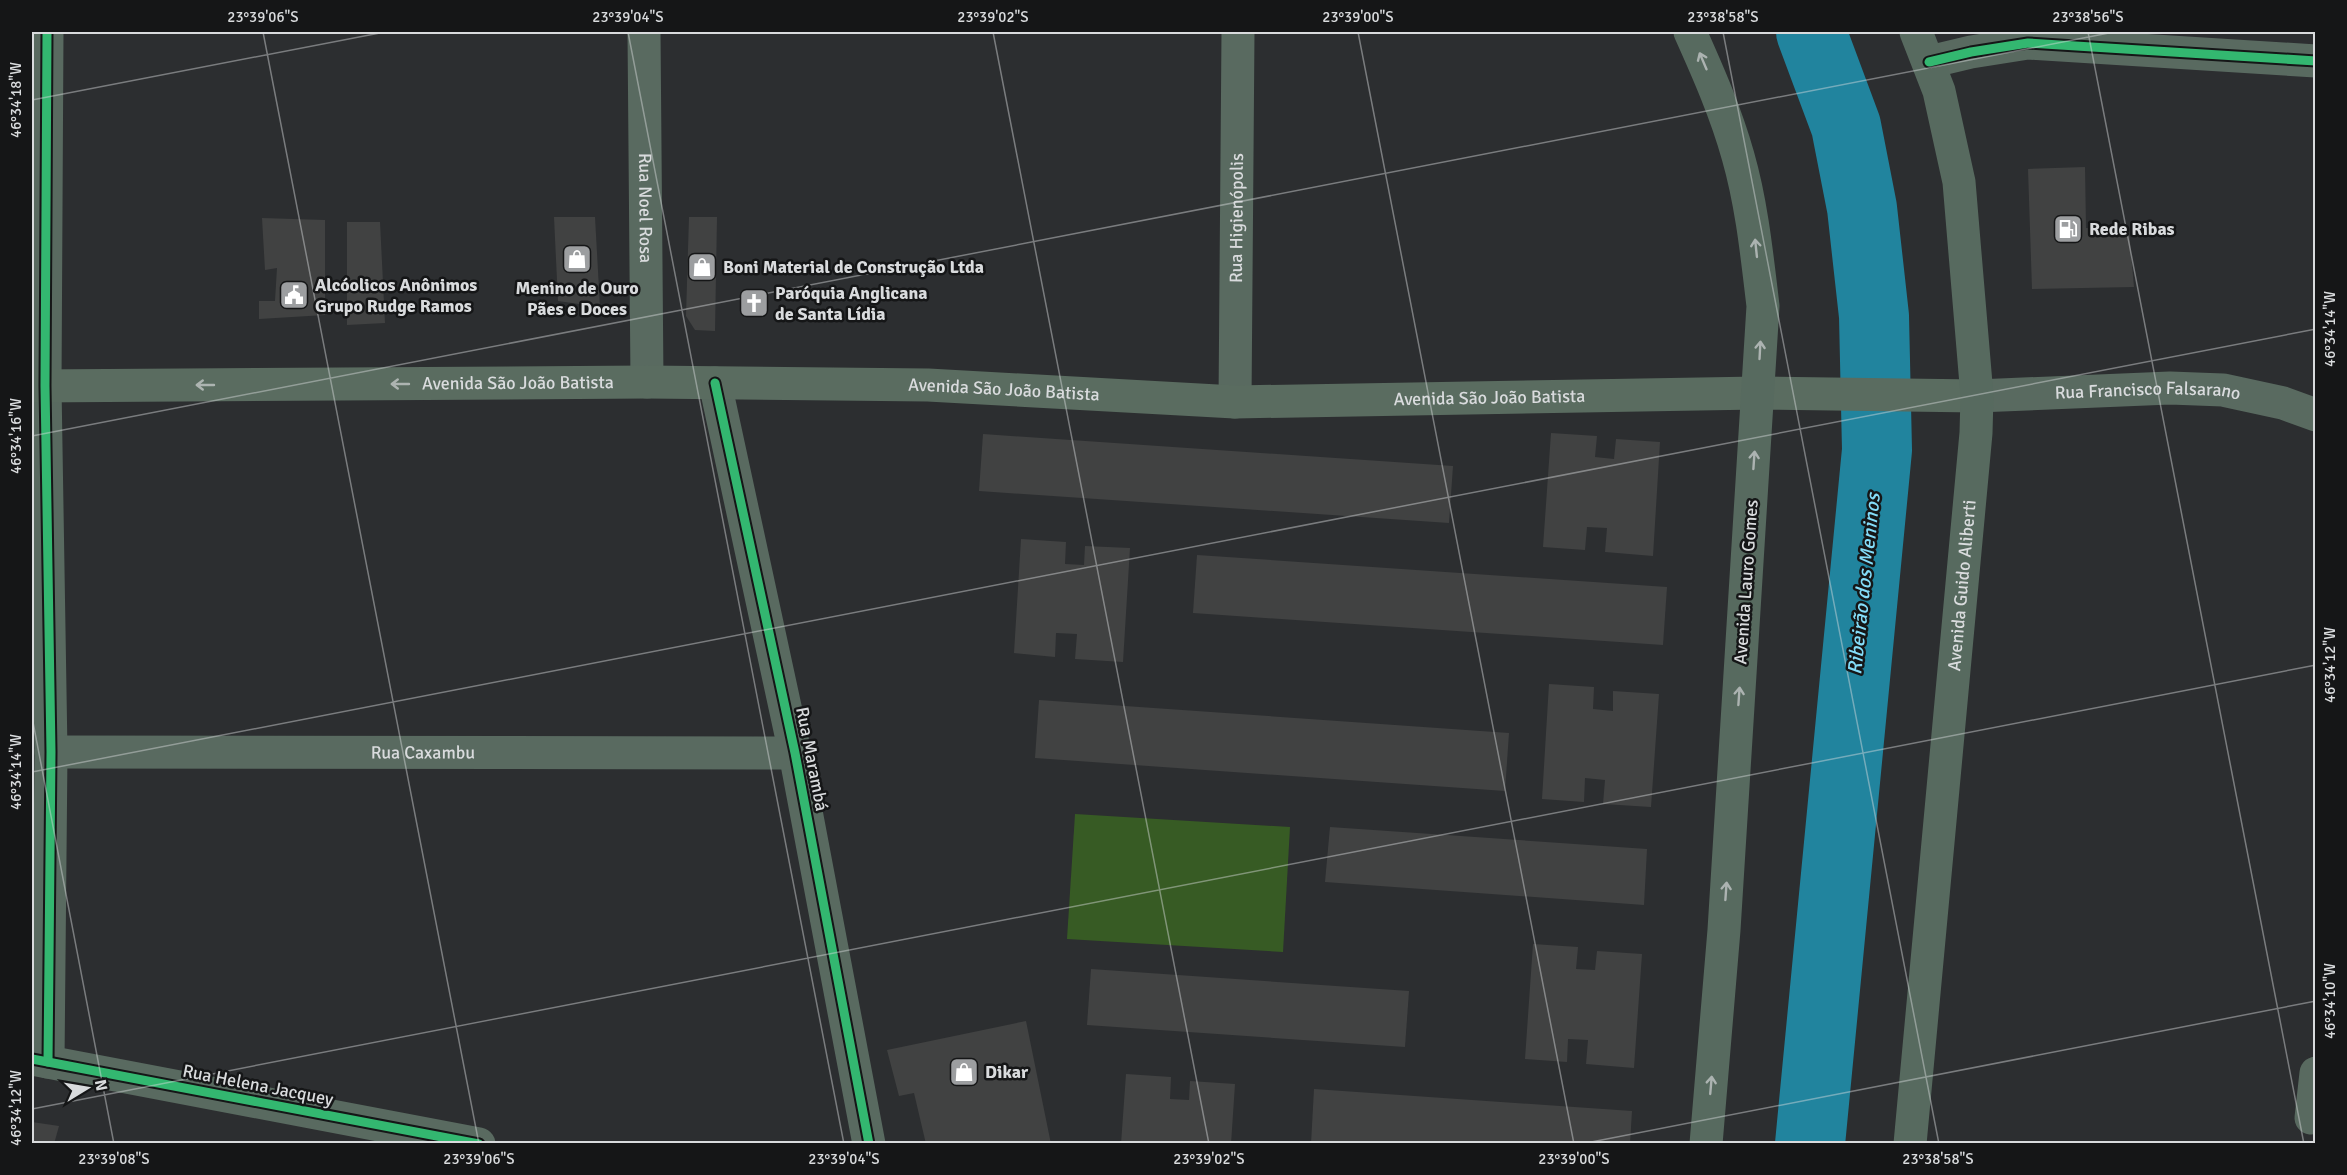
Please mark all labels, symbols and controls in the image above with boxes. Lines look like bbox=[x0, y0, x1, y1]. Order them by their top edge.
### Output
text: 23°39'06"S bbox=[227, 8, 299, 26]
text: 23°39'04"S bbox=[592, 8, 664, 26]
text: 23°39'02"S bbox=[957, 8, 1029, 26]
text: 23°39'00"S bbox=[1322, 8, 1394, 26]
text: 23°38'58"S bbox=[1687, 8, 1759, 26]
text: 23°38'56"S bbox=[2052, 8, 2124, 26]
one-way arrow bbox=[1697, 53, 1708, 71]
text: 46°34'18"W bbox=[7, 62, 25, 138]
street label: Rua Noel Rosa bbox=[634, 153, 657, 263]
street label: Rua Higienópolis bbox=[1225, 153, 1248, 283]
fuel station icon: Rede Ribas bbox=[2052, 213, 2084, 245]
place label: Rede Ribas bbox=[2089, 218, 2175, 240]
one-way arrow bbox=[1750, 239, 1761, 259]
shop icon: Menino de Ouro Pães e Doces bbox=[561, 243, 593, 275]
shop icon: Boni Material de Construção Ltda bbox=[686, 251, 718, 283]
place label: Boni Material de Construção Ltda bbox=[723, 256, 984, 278]
place label: Alcóolicos Anônimos Grupo Rudge Ramos bbox=[315, 274, 477, 317]
place label: Menino de Ouro Pães e Doces bbox=[515, 277, 639, 320]
public building icon: Alcóolicos Anônimos Grupo Rudge Ramos bbox=[278, 279, 310, 311]
place label: Paróquia Anglicana de Santa Lídia bbox=[775, 282, 927, 325]
church icon: Paróquia Anglicana de Santa Lídia bbox=[738, 287, 770, 319]
text: 46°34'14"W bbox=[2321, 291, 2339, 367]
one-way arrow bbox=[1755, 340, 1766, 360]
street label: Avenida São João Batista bbox=[422, 371, 614, 394]
street label: Avenida São João Batista bbox=[908, 374, 1100, 405]
street label: Rua Francisco Falsarano bbox=[2054, 377, 2243, 405]
one-way arrow bbox=[390, 378, 410, 390]
one-way arrow bbox=[195, 379, 215, 391]
street label: Avenida São João Batista bbox=[1393, 385, 1586, 410]
text: 46°34'16"W bbox=[7, 398, 25, 474]
one-way arrow bbox=[1749, 450, 1760, 470]
water label: Ribeirão dos Meninos bbox=[1842, 490, 1886, 676]
street label: Avenida Lauro Gomes bbox=[1729, 499, 1763, 665]
street label: Avenida Guido Aliberti bbox=[1943, 499, 1981, 672]
text: 46°34'12"W bbox=[2321, 627, 2339, 703]
one-way arrow bbox=[1733, 687, 1744, 707]
street label: Rua Marambá bbox=[791, 705, 833, 813]
text: 46°34'14"W bbox=[7, 734, 25, 810]
street label: Rua Caxambu bbox=[371, 741, 475, 764]
one-way arrow bbox=[1721, 881, 1732, 901]
text: 46°34'10"W bbox=[2321, 963, 2339, 1039]
shop icon: Dikar bbox=[948, 1056, 980, 1088]
north arrow bbox=[57, 1058, 117, 1118]
street label: Rua Helena Jacquey bbox=[181, 1060, 336, 1111]
place label: Dikar bbox=[985, 1061, 1029, 1083]
text: 46°34'12"W bbox=[7, 1070, 25, 1146]
one-way arrow bbox=[1706, 1076, 1717, 1096]
text: N bbox=[90, 1078, 112, 1093]
text: 23°39'08"S bbox=[78, 1150, 150, 1168]
text: 23°39'06"S bbox=[443, 1150, 515, 1168]
text: 23°39'04"S bbox=[808, 1150, 880, 1168]
text: 23°39'02"S bbox=[1173, 1150, 1245, 1168]
text: 23°39'00"S bbox=[1538, 1150, 1610, 1168]
text: 23°38'58"S bbox=[1902, 1150, 1974, 1168]

